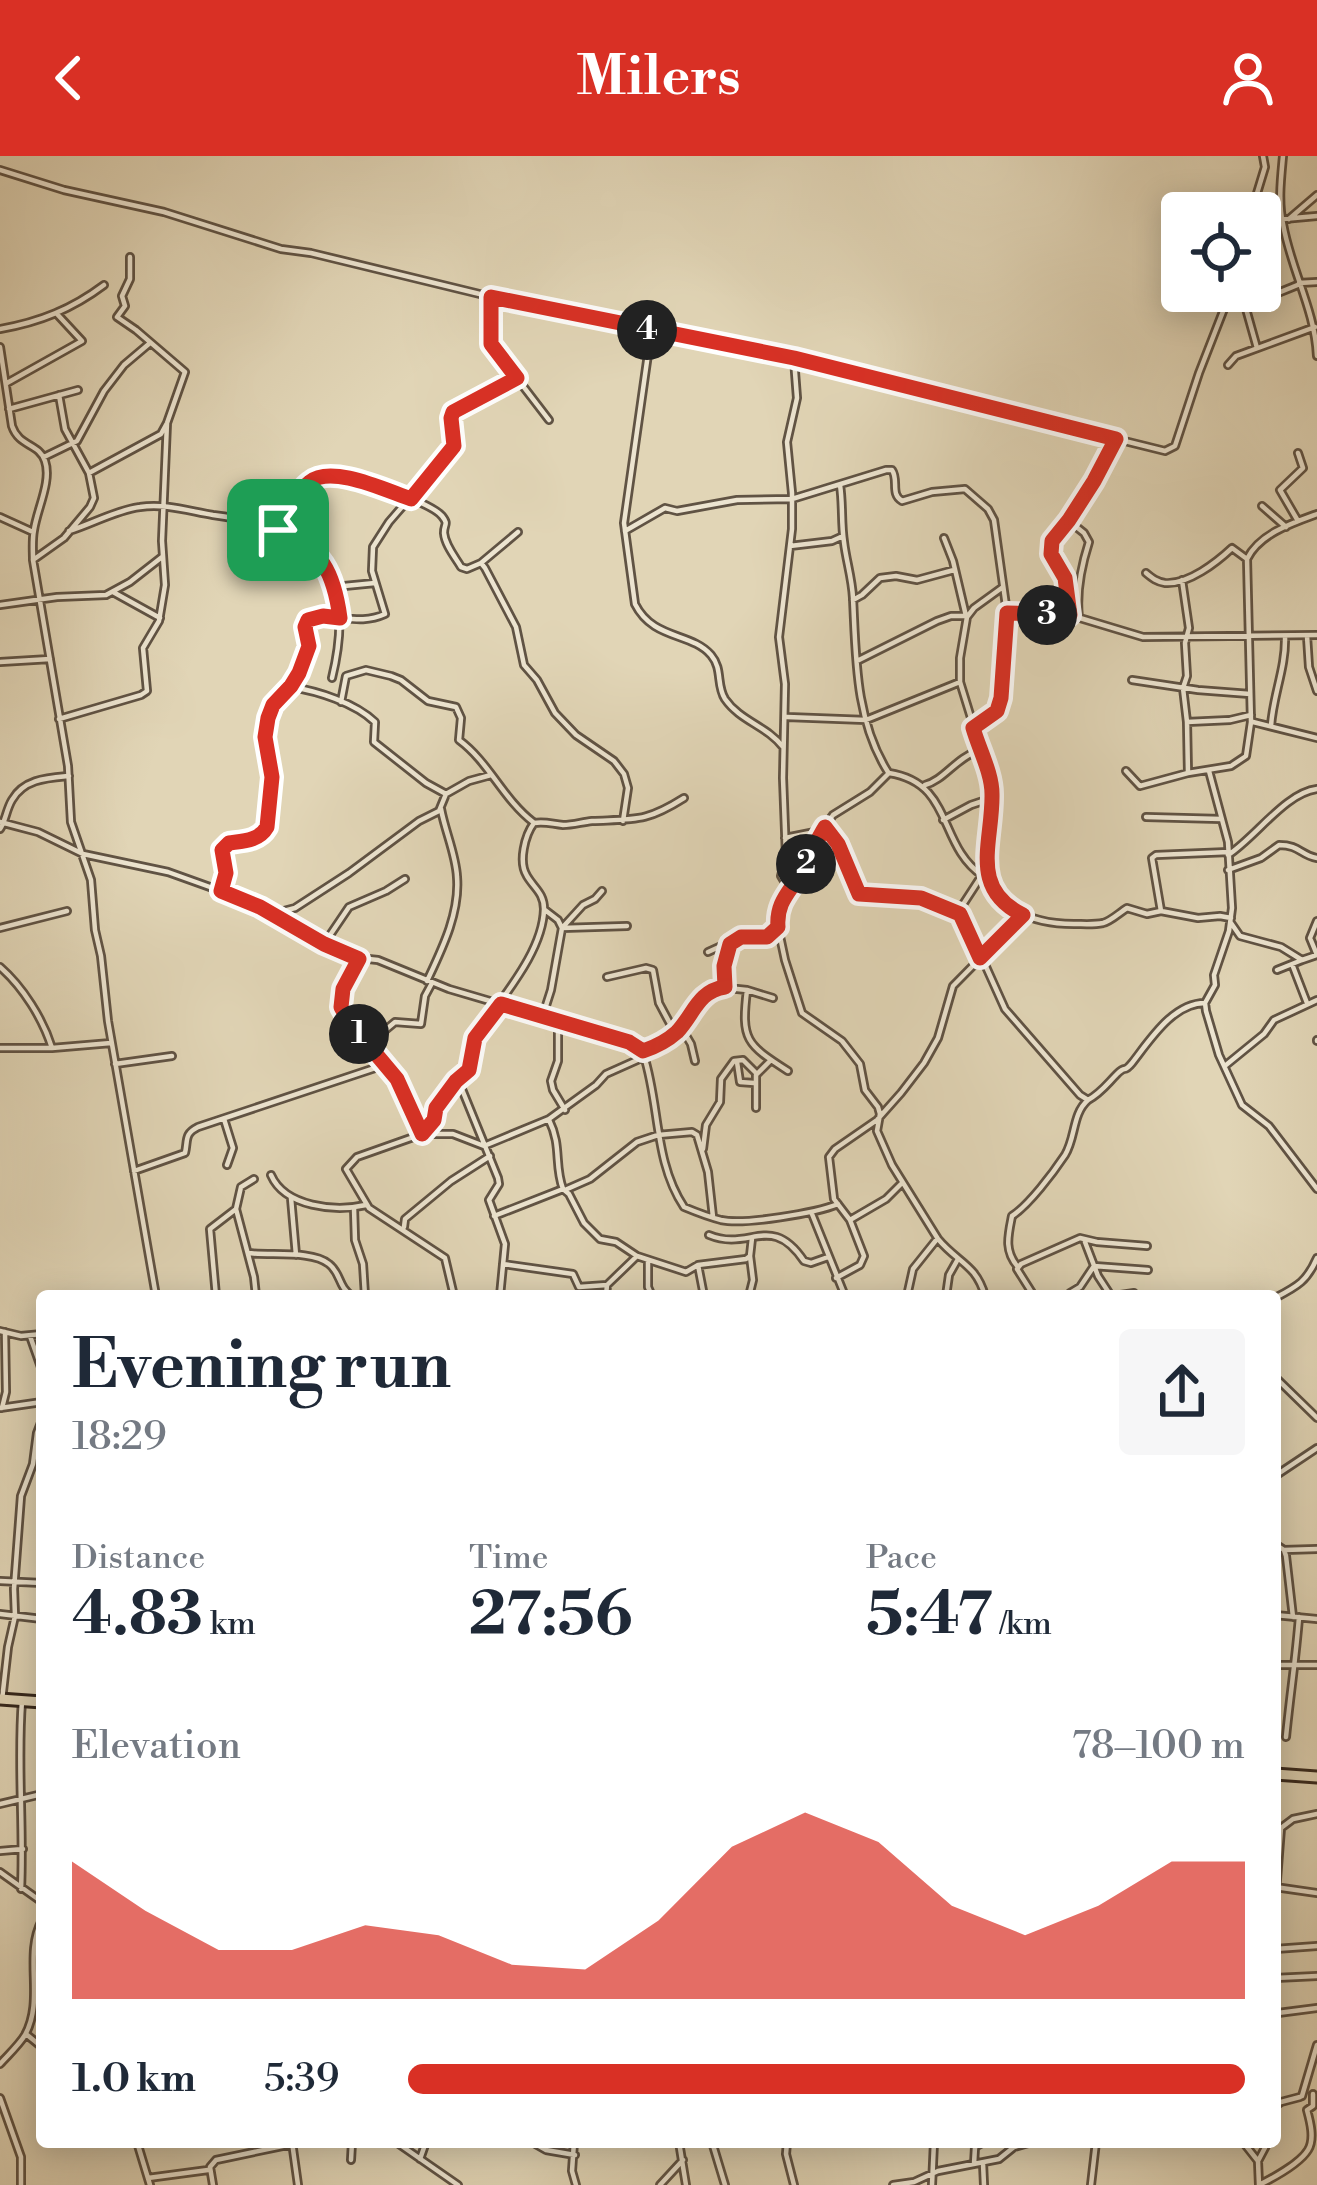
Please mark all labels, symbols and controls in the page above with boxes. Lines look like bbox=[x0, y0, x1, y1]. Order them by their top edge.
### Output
text: Milers bbox=[576, 44, 741, 112]
icon: back bbox=[36, 45, 102, 111]
icon: person bbox=[1215, 45, 1281, 111]
map controls bbox=[1161, 192, 1281, 312]
button: locate bbox=[1161, 192, 1281, 312]
pin: 4 bbox=[617, 300, 677, 360]
text: 4 bbox=[636, 309, 658, 350]
pin bbox=[227, 479, 329, 581]
icon: arrive bbox=[245, 497, 311, 563]
pin: 3 bbox=[1017, 585, 1077, 645]
text: 3 bbox=[1037, 594, 1057, 635]
pin: 2 bbox=[776, 834, 836, 894]
text: 2 bbox=[796, 843, 816, 884]
pin: 1 bbox=[329, 1004, 389, 1064]
text: 1 bbox=[351, 1013, 367, 1054]
text: Evening run bbox=[72, 1326, 451, 1409]
button: share bbox=[1119, 1329, 1245, 1455]
text: 18:29 bbox=[72, 1413, 167, 1462]
text: Distance bbox=[72, 1538, 205, 1579]
text: Time bbox=[469, 1538, 548, 1579]
text: Pace bbox=[866, 1538, 937, 1579]
text: 4.83 bbox=[72, 1579, 203, 1654]
text: 27:56 bbox=[469, 1579, 633, 1654]
text: 5:47 bbox=[866, 1579, 993, 1654]
text: km bbox=[203, 1604, 256, 1645]
text: /km bbox=[993, 1604, 1052, 1645]
text: Elevation bbox=[72, 1722, 241, 1771]
text: 78–100 m bbox=[1072, 1722, 1245, 1771]
text: 1.0 km bbox=[72, 2055, 196, 2104]
text: 5:39 bbox=[264, 2055, 339, 2104]

